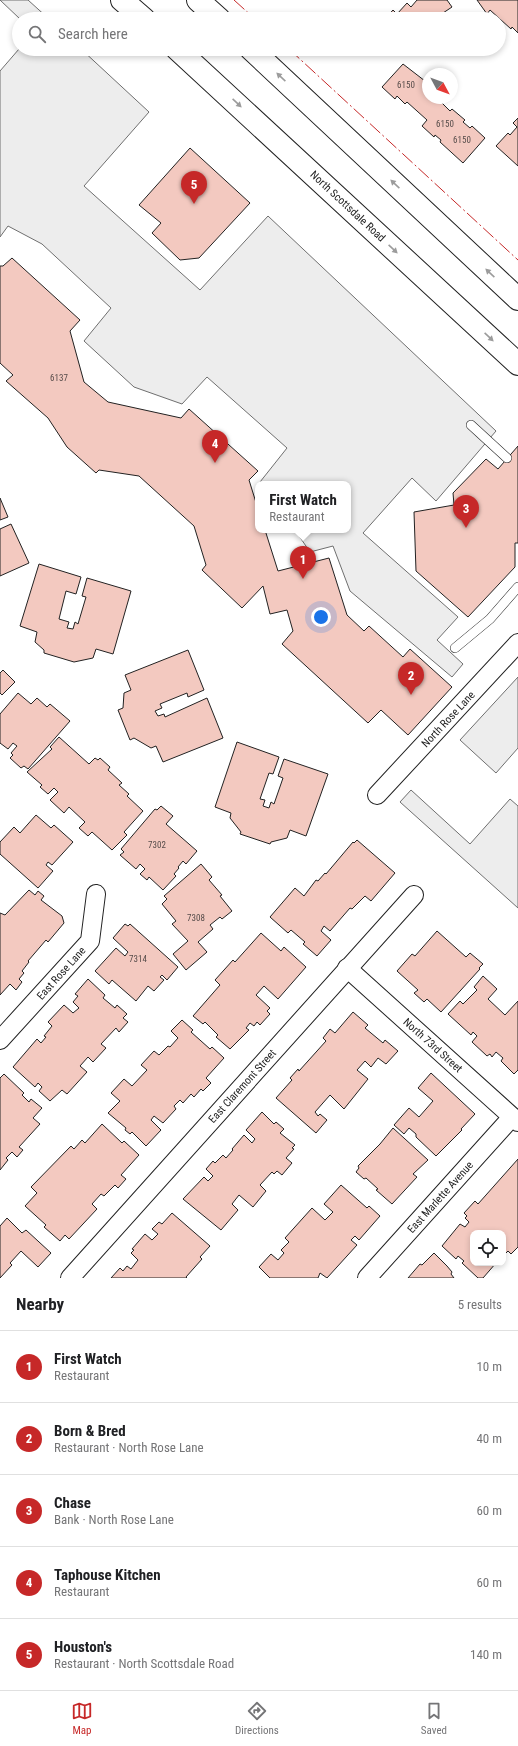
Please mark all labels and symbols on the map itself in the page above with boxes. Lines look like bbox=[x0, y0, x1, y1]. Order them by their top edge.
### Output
north arrow bbox=[422, 68, 458, 104]
one-way arrow bbox=[276, 72, 286, 82]
house number: 6150 bbox=[397, 80, 415, 90]
one-way arrow bbox=[232, 98, 241, 107]
house number: 6150 bbox=[436, 119, 454, 129]
house number: 6150 bbox=[453, 135, 471, 145]
street label: North Scottsdale Road bbox=[307, 168, 388, 245]
pin: 5 bbox=[181, 171, 207, 204]
one-way arrow bbox=[390, 179, 400, 188]
one-way arrow bbox=[389, 244, 398, 253]
one-way arrow bbox=[485, 268, 495, 277]
one-way arrow bbox=[484, 332, 494, 342]
house number: 6137 bbox=[50, 373, 68, 383]
pin: 4 bbox=[202, 430, 228, 463]
pin: 3 bbox=[453, 495, 479, 528]
pin: 1 bbox=[290, 546, 316, 579]
your location bbox=[311, 607, 331, 627]
pin: 2 bbox=[398, 662, 424, 695]
street label: North Rose Lane bbox=[419, 689, 478, 750]
house number: 7302 bbox=[148, 840, 166, 850]
house number: 7308 bbox=[187, 913, 205, 923]
street label: East Rose Lane bbox=[34, 944, 88, 1002]
house number: 7314 bbox=[129, 954, 147, 964]
street label: North 73rd Street bbox=[400, 1015, 465, 1075]
street label: East Claremont Street bbox=[206, 1047, 279, 1126]
street label: East Marlette Avenue bbox=[405, 1159, 476, 1236]

